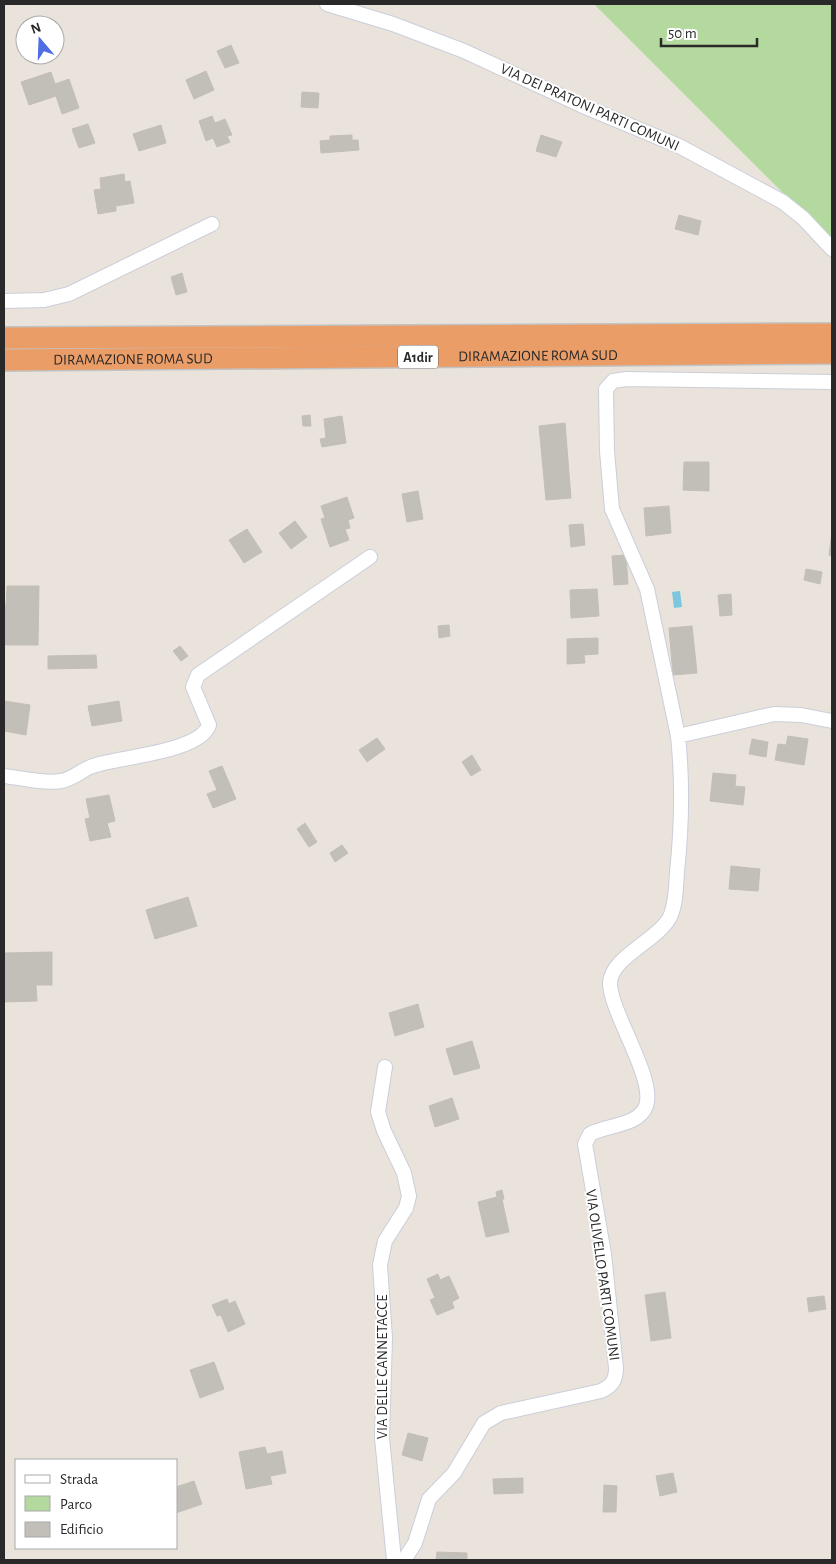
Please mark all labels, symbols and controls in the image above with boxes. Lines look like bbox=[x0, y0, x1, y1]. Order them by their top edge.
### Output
north arrow bbox=[15, 15, 65, 65]
scale bar bbox=[661, 15, 757, 47]
text: N bbox=[29, 20, 43, 37]
text: 50 m bbox=[668, 26, 697, 41]
street label: VIA DEI PRATONI PARTI COMUNI bbox=[498, 61, 682, 154]
road number: A1dir bbox=[398, 346, 438, 368]
street label: DIRAMAZIONE ROMA SUD bbox=[458, 348, 618, 364]
street label: DIRAMAZIONE ROMA SUD bbox=[53, 351, 213, 368]
street label: VIA OLIVELLO PARTI COMUNI bbox=[583, 1188, 622, 1362]
street label: VIA DELLE CANNETACCE bbox=[375, 1295, 390, 1439]
legend bbox=[15, 1459, 178, 1549]
text: Strada bbox=[60, 1472, 98, 1487]
text: Parco bbox=[60, 1497, 92, 1512]
text: Edificio bbox=[60, 1522, 103, 1537]

